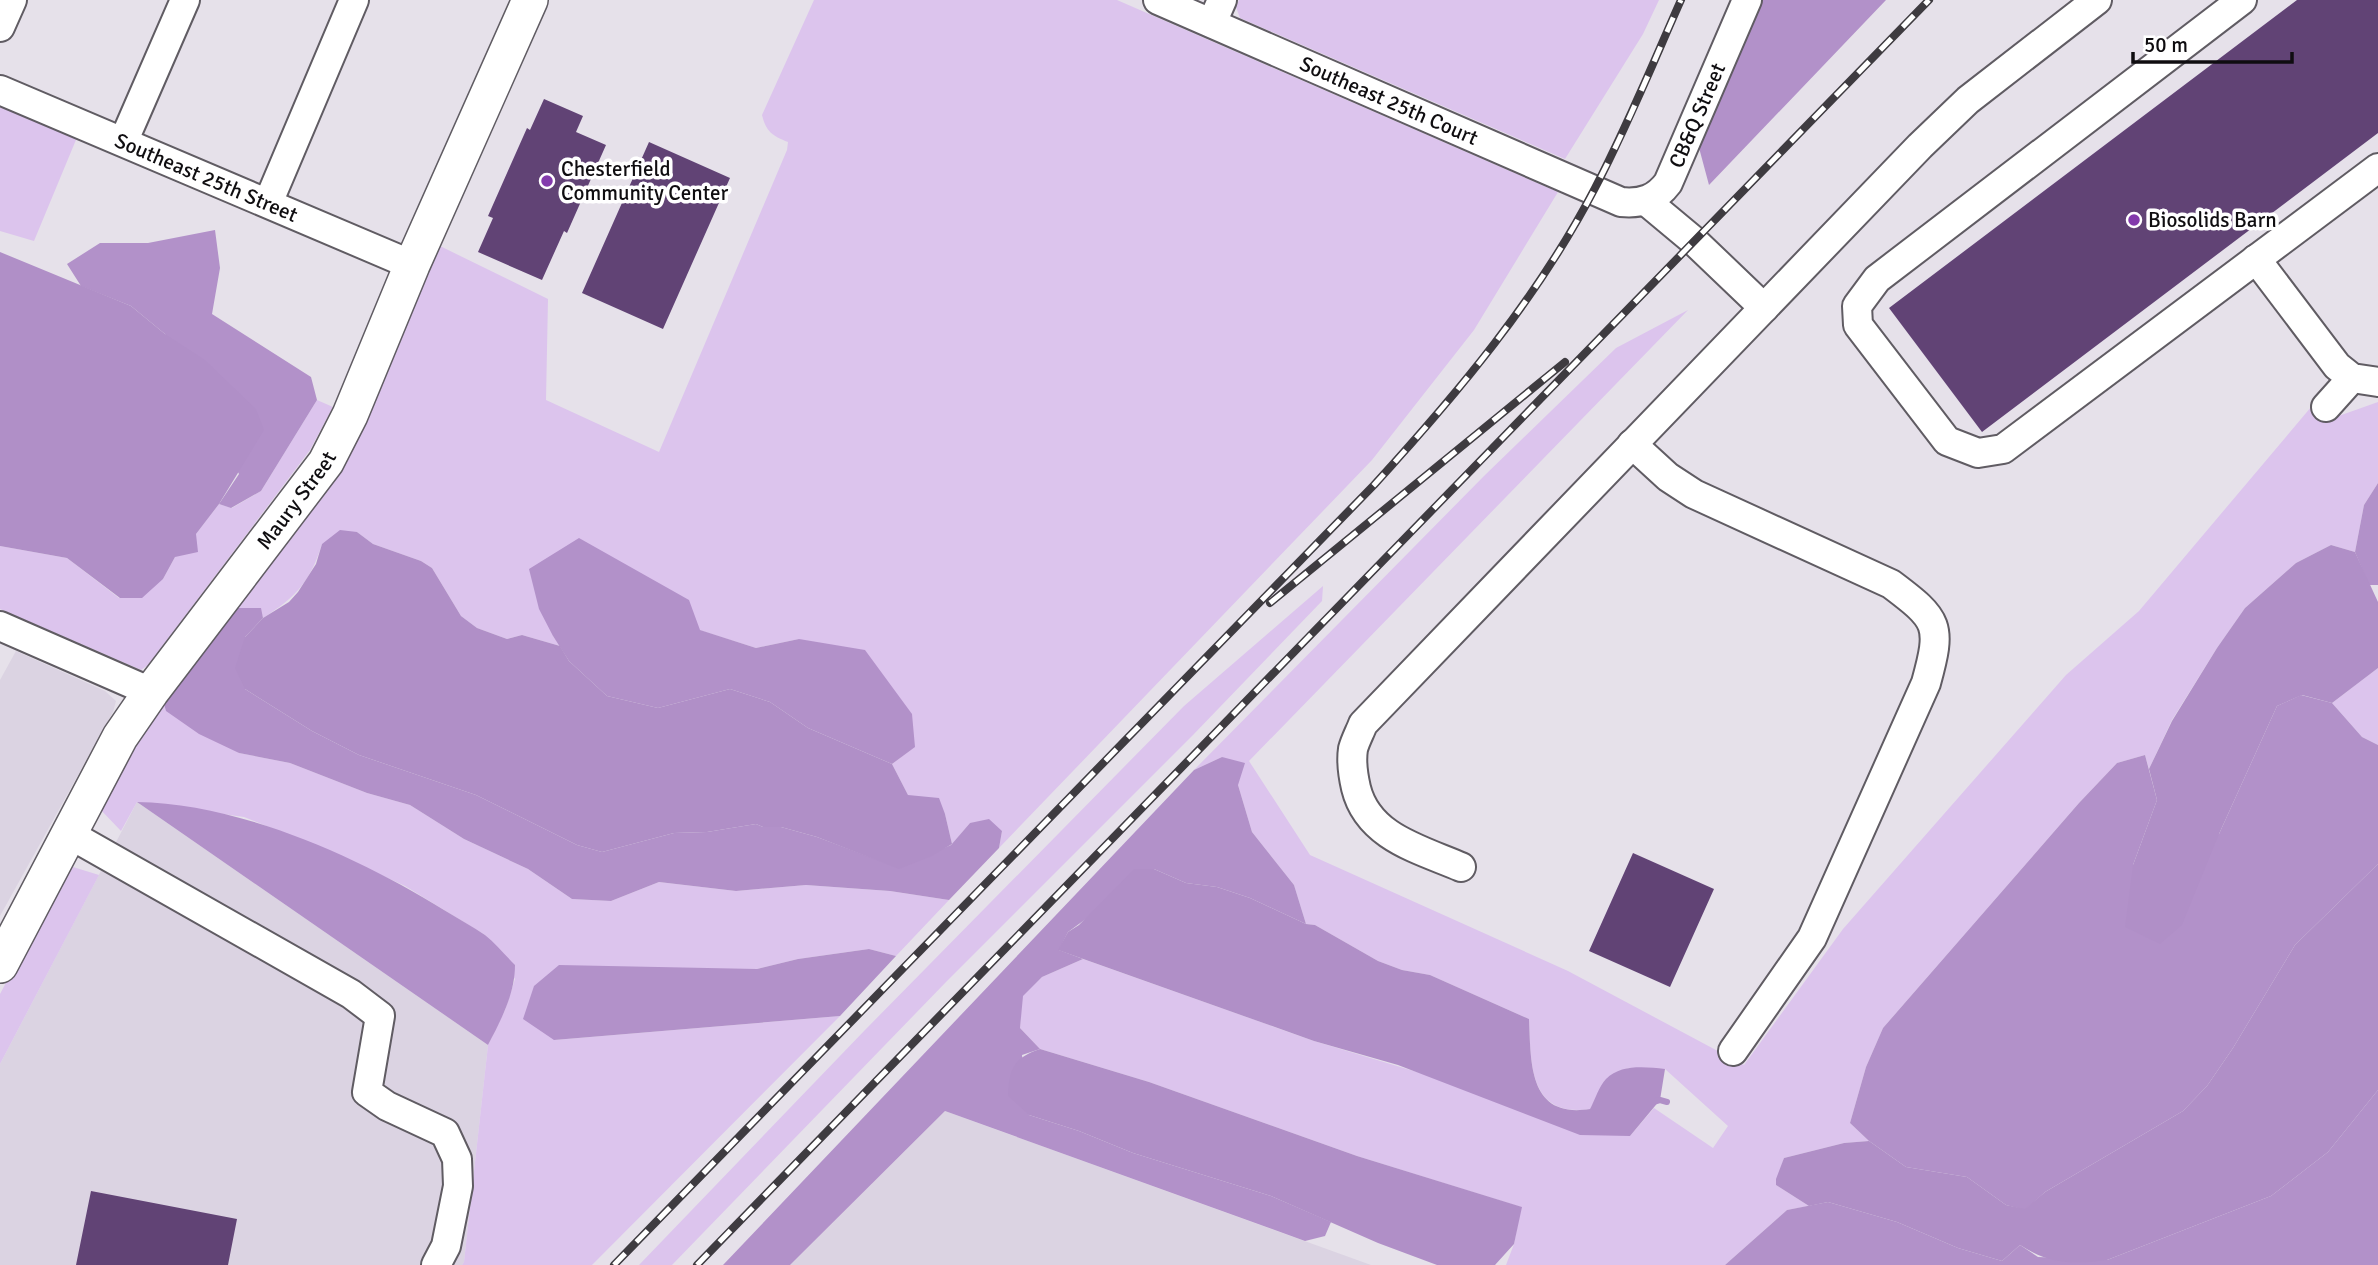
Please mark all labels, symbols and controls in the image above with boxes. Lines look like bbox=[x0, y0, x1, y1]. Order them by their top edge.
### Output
scale bar bbox=[2133, 21, 2292, 65]
text: 50 m bbox=[2144, 32, 2188, 58]
street label: Southeast 25th Court bbox=[1296, 51, 1482, 151]
street label: CB&Q Street bbox=[1663, 59, 1731, 172]
street label: Southeast 25th Street bbox=[111, 127, 302, 228]
place label: Chesterfield Community Center bbox=[561, 156, 728, 206]
marker: Chesterfield Community Center bbox=[539, 173, 555, 189]
place label: Biosolids Barn bbox=[2148, 207, 2277, 233]
marker: Biosolids Barn bbox=[2126, 212, 2142, 228]
street label: Maury Street bbox=[251, 447, 342, 555]

